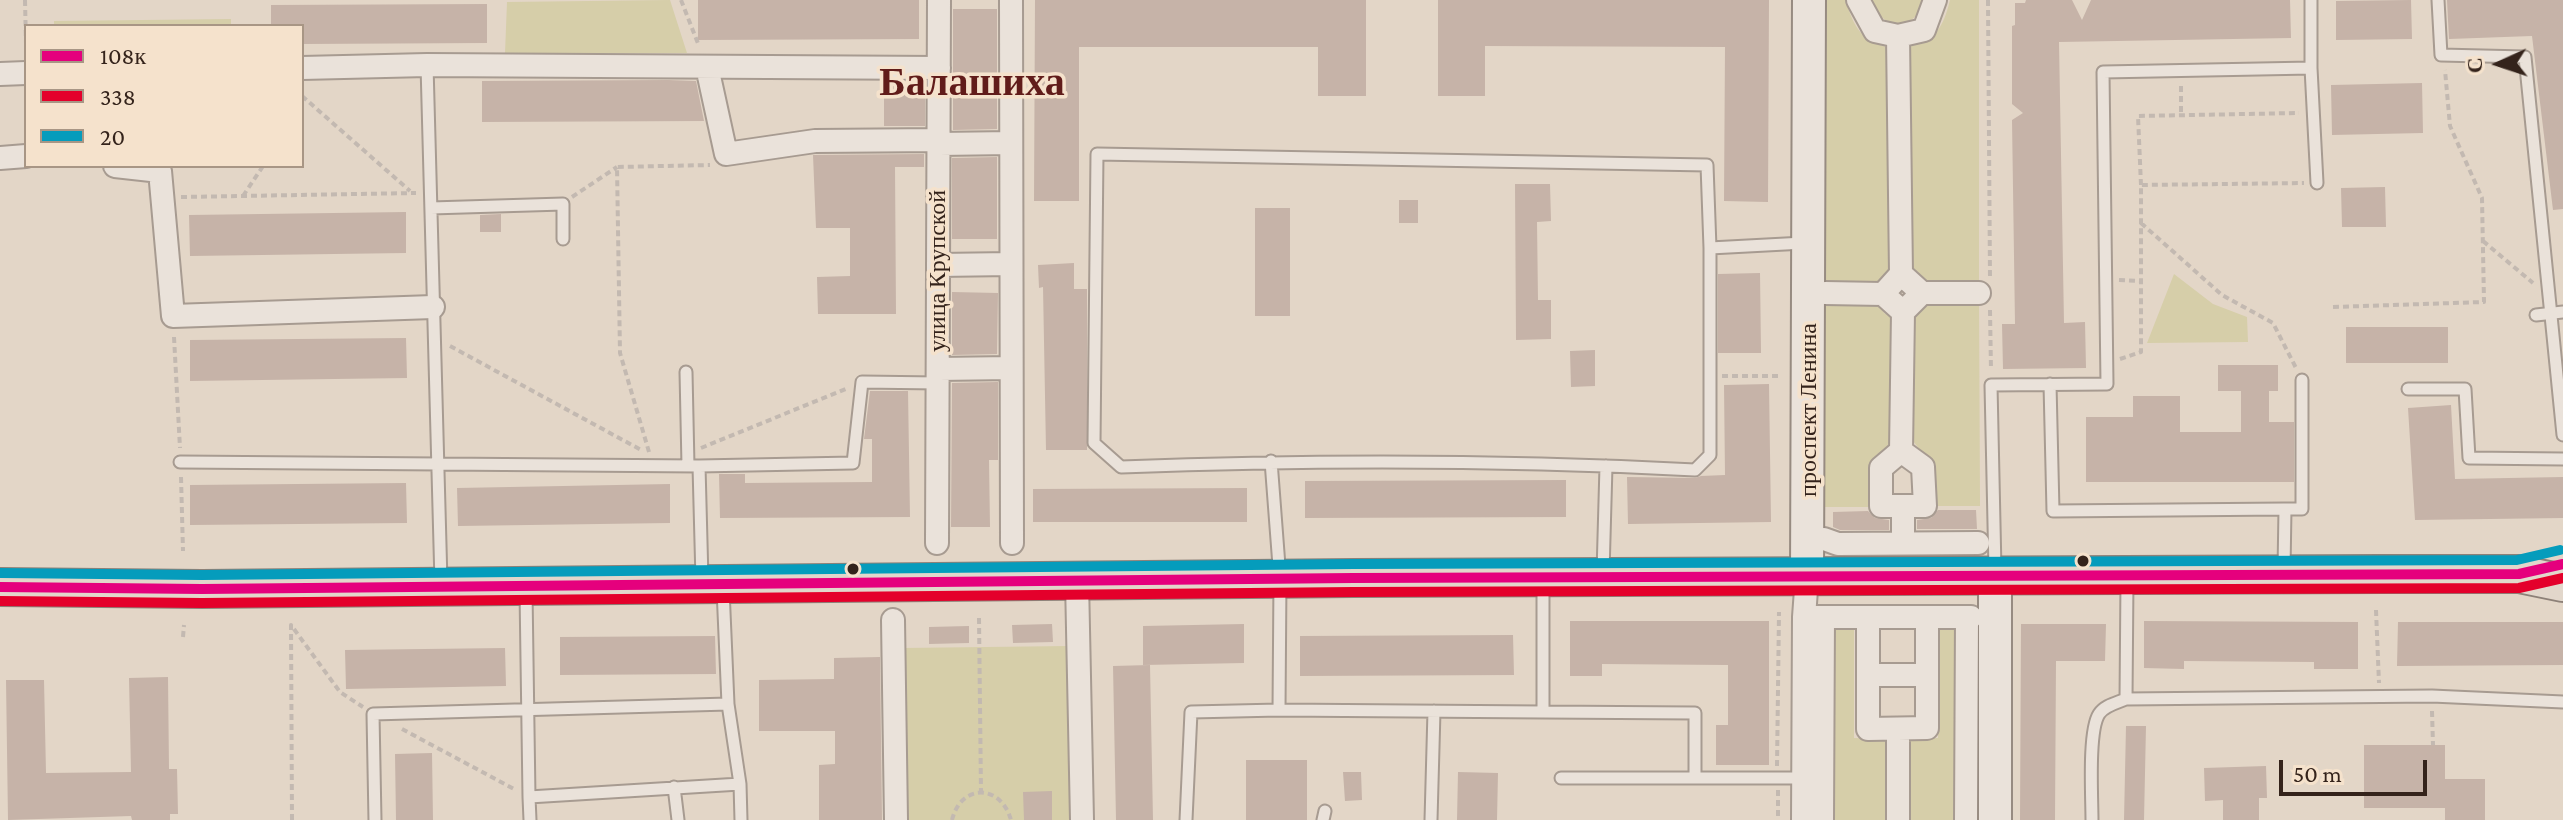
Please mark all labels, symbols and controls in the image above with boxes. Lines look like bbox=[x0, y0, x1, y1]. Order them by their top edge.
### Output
legend bbox=[24, 24, 304, 168]
north arrow bbox=[2459, 24, 2539, 104]
text: 108к bbox=[100, 42, 146, 69]
text: С bbox=[2462, 57, 2487, 74]
district label: Балашиха bbox=[879, 59, 1065, 107]
text: 338 bbox=[100, 83, 136, 110]
text: 20 bbox=[100, 123, 125, 150]
street label: улица Крупской bbox=[924, 190, 952, 352]
street label: проспект Ленина bbox=[1795, 323, 1823, 497]
unlabelled marker bbox=[2075, 553, 2091, 569]
unlabelled marker bbox=[845, 561, 861, 577]
scale bar bbox=[2283, 744, 2431, 794]
text: 50 m bbox=[2293, 760, 2342, 787]

